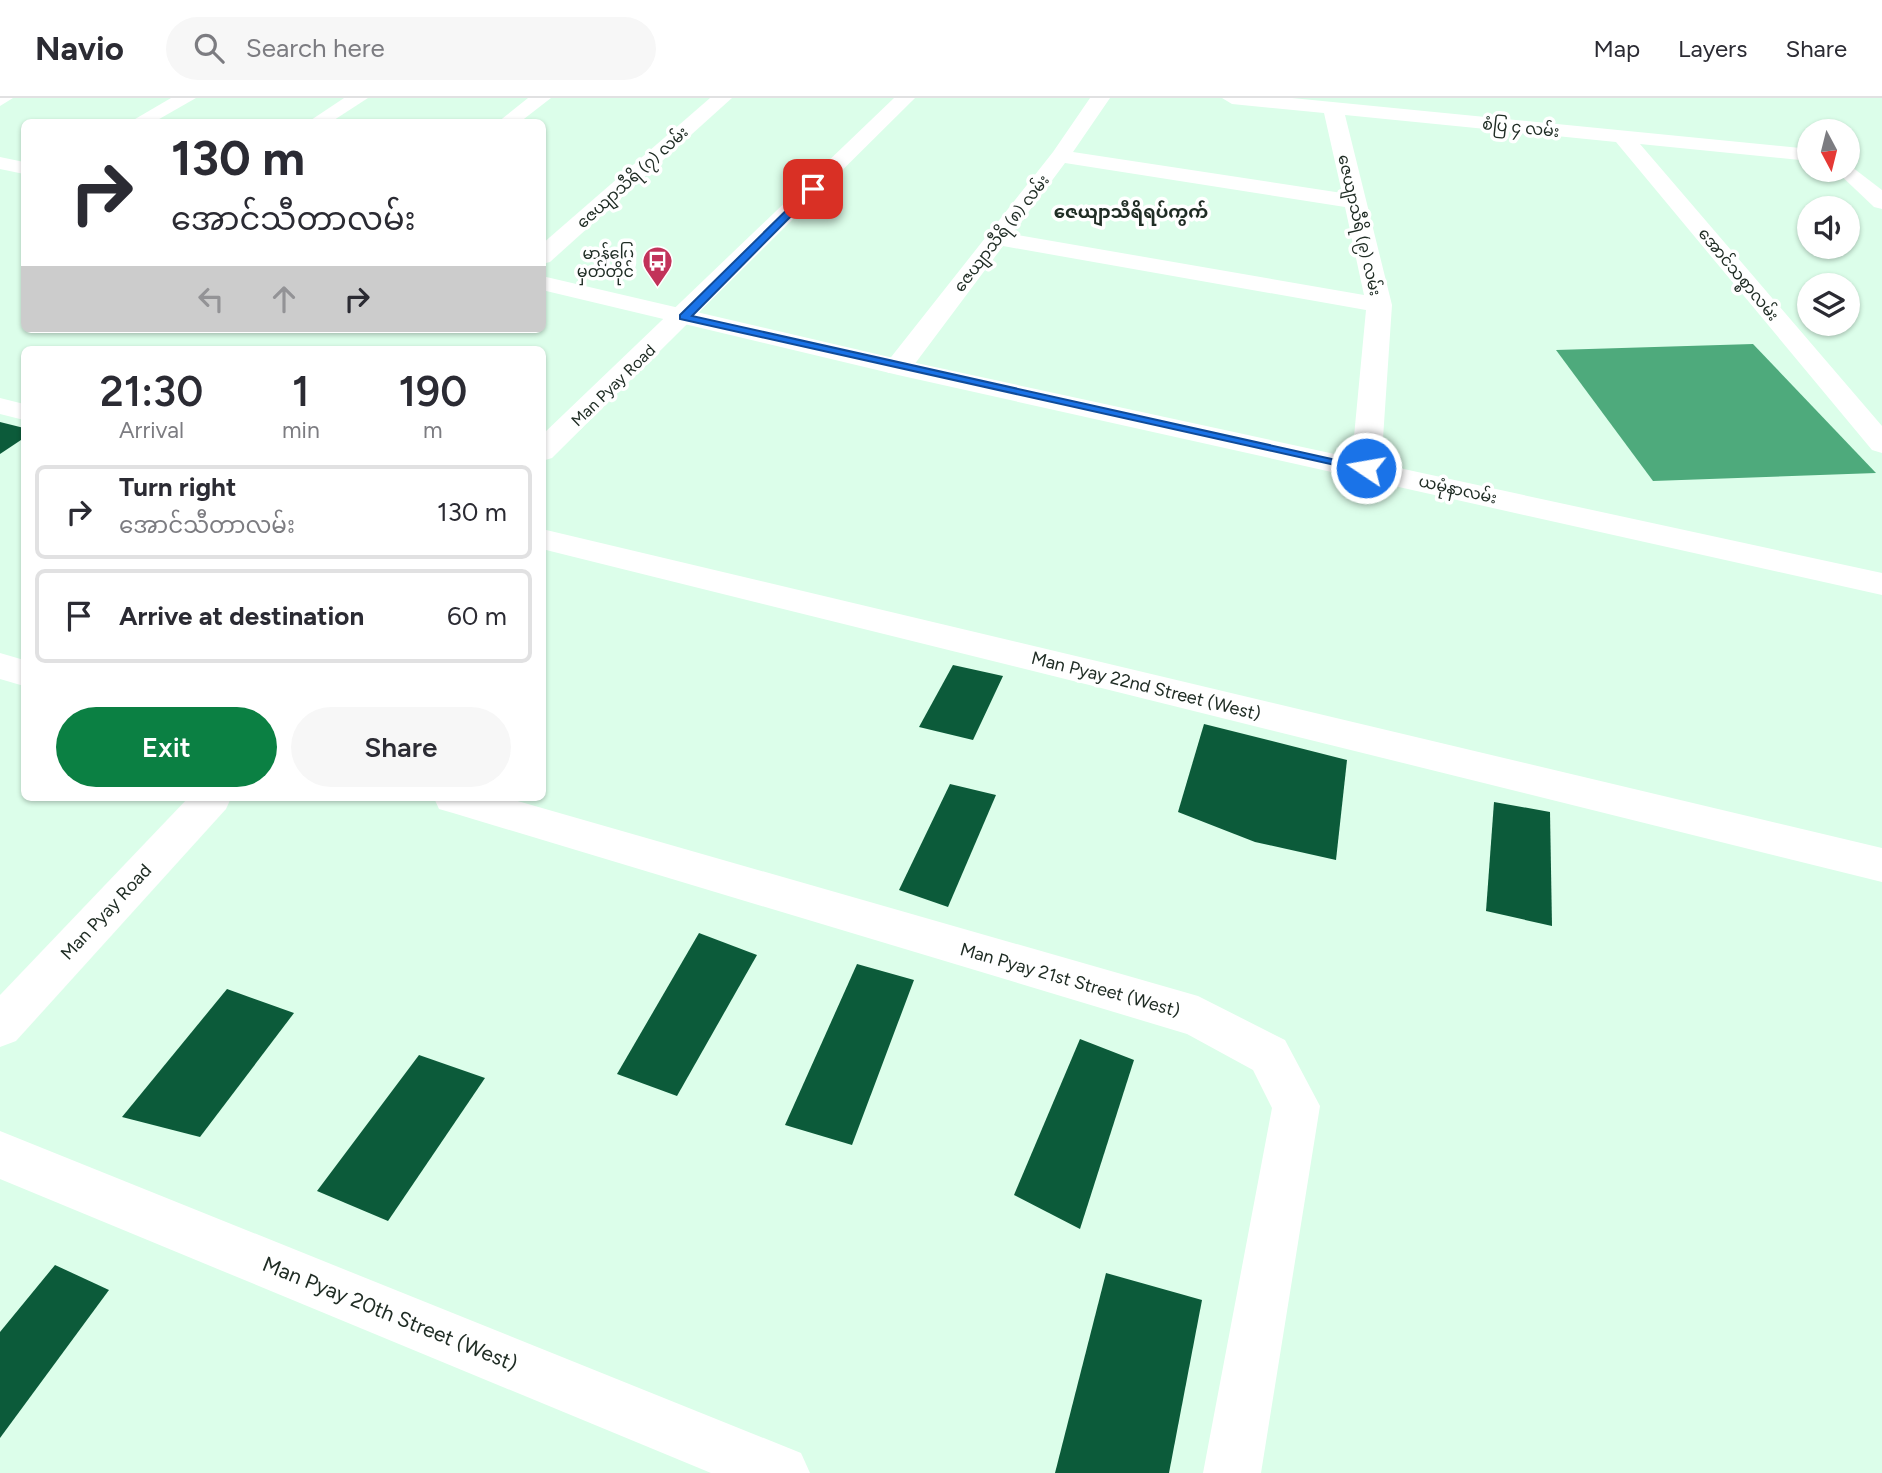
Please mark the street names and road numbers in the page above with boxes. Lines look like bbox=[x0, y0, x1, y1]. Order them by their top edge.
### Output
street label: စံပြ ၄ လမ်း bbox=[1481, 112, 1561, 145]
street label: ဇေယျာသီရိ (၇) လမ်း bbox=[571, 121, 695, 235]
street label: ဇေယျာသီရိ (၉) လမ်း bbox=[1330, 152, 1387, 298]
street label: ဇေယျာသီရိ (၈) လမ်း bbox=[948, 170, 1056, 298]
street label: အောင်သစ္စာလမ်း bbox=[1691, 223, 1784, 327]
street label: Man Pyay Road bbox=[567, 341, 659, 430]
street label: ယမုံနာလမ်း bbox=[1416, 469, 1499, 513]
street label: Man Pyay 22nd Street (West) bbox=[1029, 647, 1263, 725]
street label: Man Pyay Road bbox=[56, 860, 156, 964]
street label: Man Pyay 21st Street (West) bbox=[957, 938, 1183, 1022]
street label: Man Pyay 20th Street (West) bbox=[259, 1251, 521, 1376]

